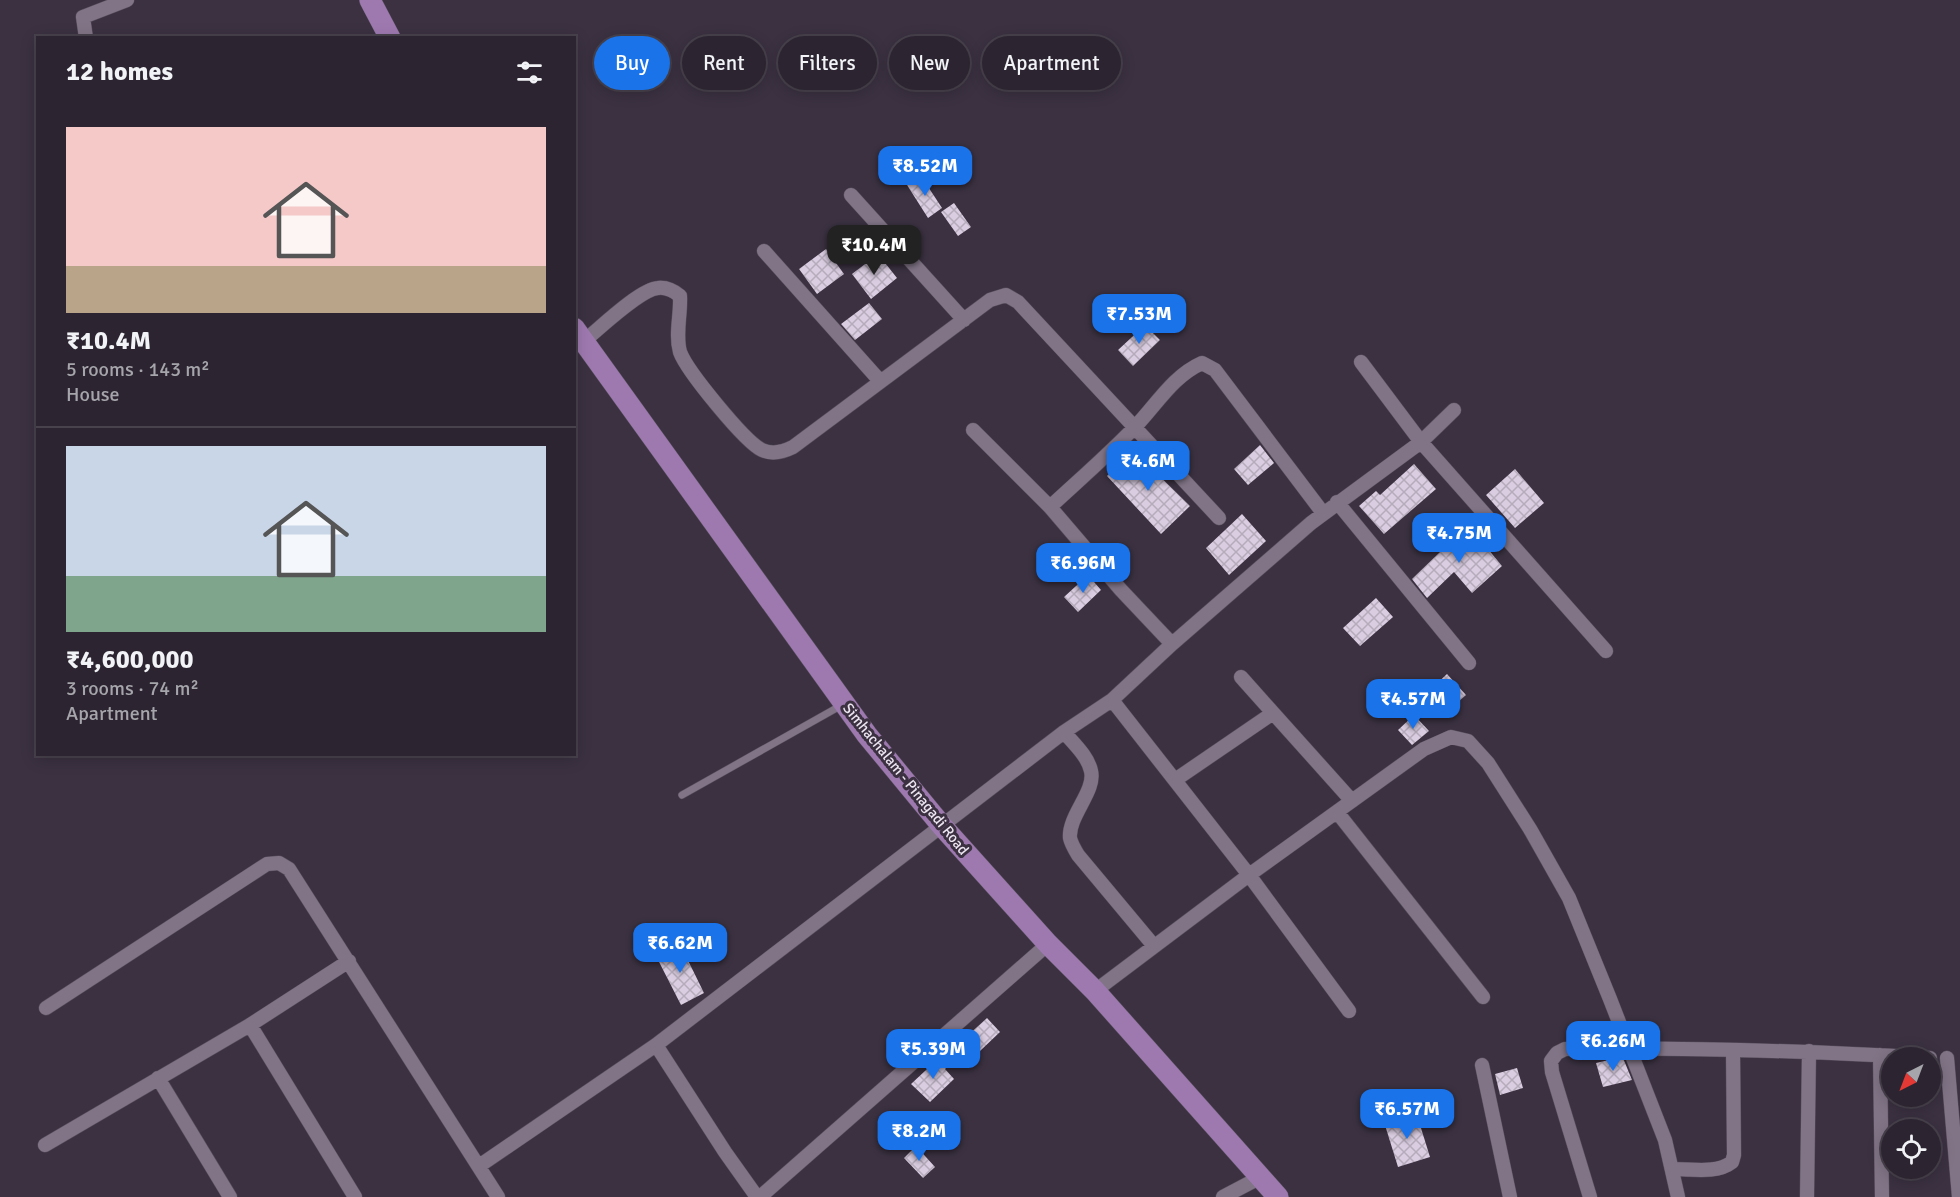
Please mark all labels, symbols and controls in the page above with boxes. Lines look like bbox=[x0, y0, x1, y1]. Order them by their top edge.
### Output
chip: Buy bbox=[594, 36, 670, 90]
chip: Rent bbox=[682, 36, 766, 90]
chip: Filters bbox=[778, 36, 877, 90]
chip: New bbox=[889, 36, 970, 90]
chip: Apartment bbox=[982, 36, 1121, 90]
text: 12 homes bbox=[66, 56, 173, 88]
icon: filters bbox=[513, 56, 546, 89]
pin: ₹8.52M bbox=[876, 146, 974, 197]
text: ₹8.52M bbox=[892, 153, 958, 178]
icon: home bbox=[252, 166, 360, 274]
pin: ₹10.4M bbox=[825, 225, 923, 276]
text: ₹10.4M bbox=[841, 232, 907, 257]
pin: ₹7.53M bbox=[1090, 294, 1188, 345]
text: ₹7.53M bbox=[1106, 301, 1172, 326]
text: ₹10.4M bbox=[66, 325, 151, 357]
text: 5 rooms · 143 m² bbox=[66, 357, 210, 382]
text: House bbox=[66, 382, 120, 407]
pin: ₹4.6M bbox=[1106, 441, 1190, 492]
text: ₹4.6M bbox=[1121, 448, 1175, 473]
icon: home bbox=[252, 485, 360, 593]
pin: ₹4.75M bbox=[1410, 513, 1508, 564]
text: ₹4.75M bbox=[1426, 520, 1492, 545]
pin: ₹6.96M bbox=[1034, 543, 1132, 594]
text: ₹6.96M bbox=[1050, 550, 1116, 575]
text: ₹4,600,000 bbox=[66, 644, 194, 676]
text: 3 rooms · 74 m² bbox=[66, 676, 199, 701]
pin: ₹4.57M bbox=[1364, 679, 1462, 730]
text: ₹4.57M bbox=[1380, 686, 1446, 711]
street label: Simhachalam - Pinagadi Road bbox=[839, 700, 973, 858]
text: Apartment bbox=[66, 701, 158, 726]
pin: ₹6.62M bbox=[631, 923, 729, 974]
text: ₹6.62M bbox=[647, 930, 713, 955]
pin: ₹6.26M bbox=[1564, 1021, 1662, 1072]
text: ₹6.26M bbox=[1580, 1028, 1646, 1053]
pin: ₹5.39M bbox=[884, 1029, 982, 1080]
text: ₹5.39M bbox=[900, 1036, 966, 1061]
north arrow bbox=[1881, 1047, 1941, 1107]
map controls bbox=[1881, 1047, 1941, 1179]
pin: ₹6.57M bbox=[1358, 1089, 1456, 1140]
text: ₹6.57M bbox=[1374, 1096, 1440, 1121]
pin: ₹8.2M bbox=[877, 1111, 961, 1162]
text: ₹8.2M bbox=[892, 1118, 946, 1143]
button: locate bbox=[1881, 1119, 1941, 1179]

